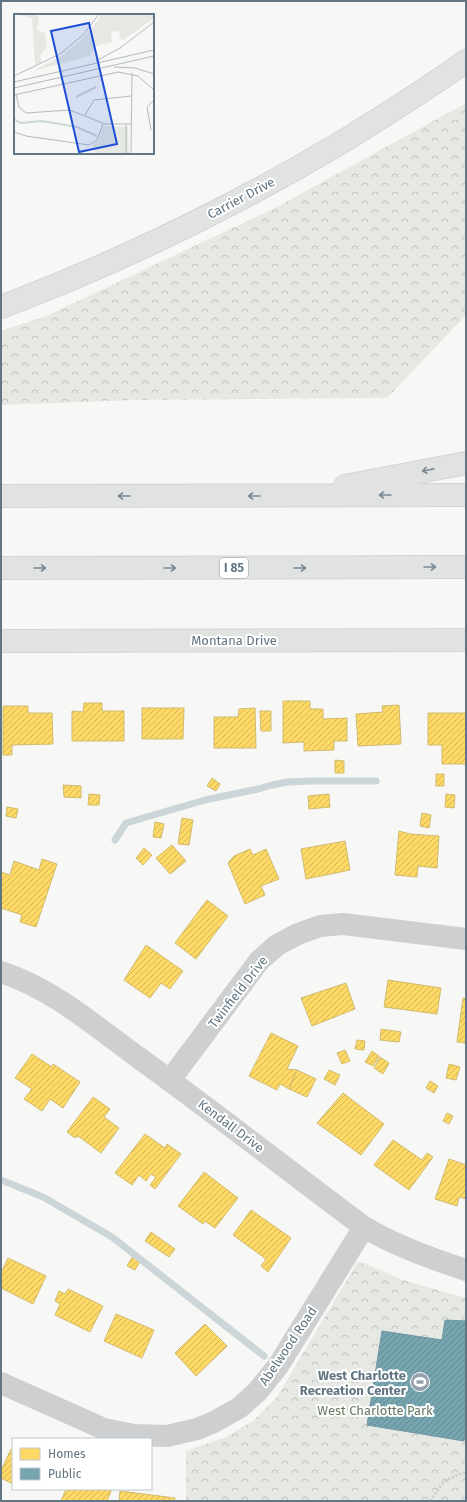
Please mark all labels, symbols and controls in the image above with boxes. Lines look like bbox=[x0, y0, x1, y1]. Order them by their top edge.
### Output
inset map bbox=[14, 14, 154, 154]
street label: Carrier Drive bbox=[205, 174, 277, 222]
one-way arrow bbox=[422, 467, 435, 475]
one-way arrow bbox=[379, 491, 392, 499]
one-way arrow bbox=[118, 492, 131, 500]
one-way arrow bbox=[248, 492, 261, 500]
road number: I 85 bbox=[220, 558, 248, 578]
one-way arrow bbox=[423, 563, 436, 571]
one-way arrow bbox=[33, 564, 46, 572]
one-way arrow bbox=[163, 564, 176, 572]
one-way arrow bbox=[293, 564, 306, 572]
street label: Montana Drive bbox=[191, 633, 277, 648]
street label: Twinfield Drive bbox=[205, 953, 271, 1031]
street label: Kendall Drive bbox=[195, 1096, 267, 1156]
street label: Abelwood Road bbox=[256, 1304, 320, 1388]
place label: West Charlotte Recreation Center bbox=[300, 1368, 407, 1398]
sports icon: West Charlotte Recreation Center bbox=[409, 1371, 431, 1393]
park label: West Charlotte Park bbox=[317, 1403, 433, 1418]
legend bbox=[12, 1438, 152, 1490]
text: Homes bbox=[48, 1447, 86, 1461]
text: Public bbox=[48, 1467, 82, 1481]

